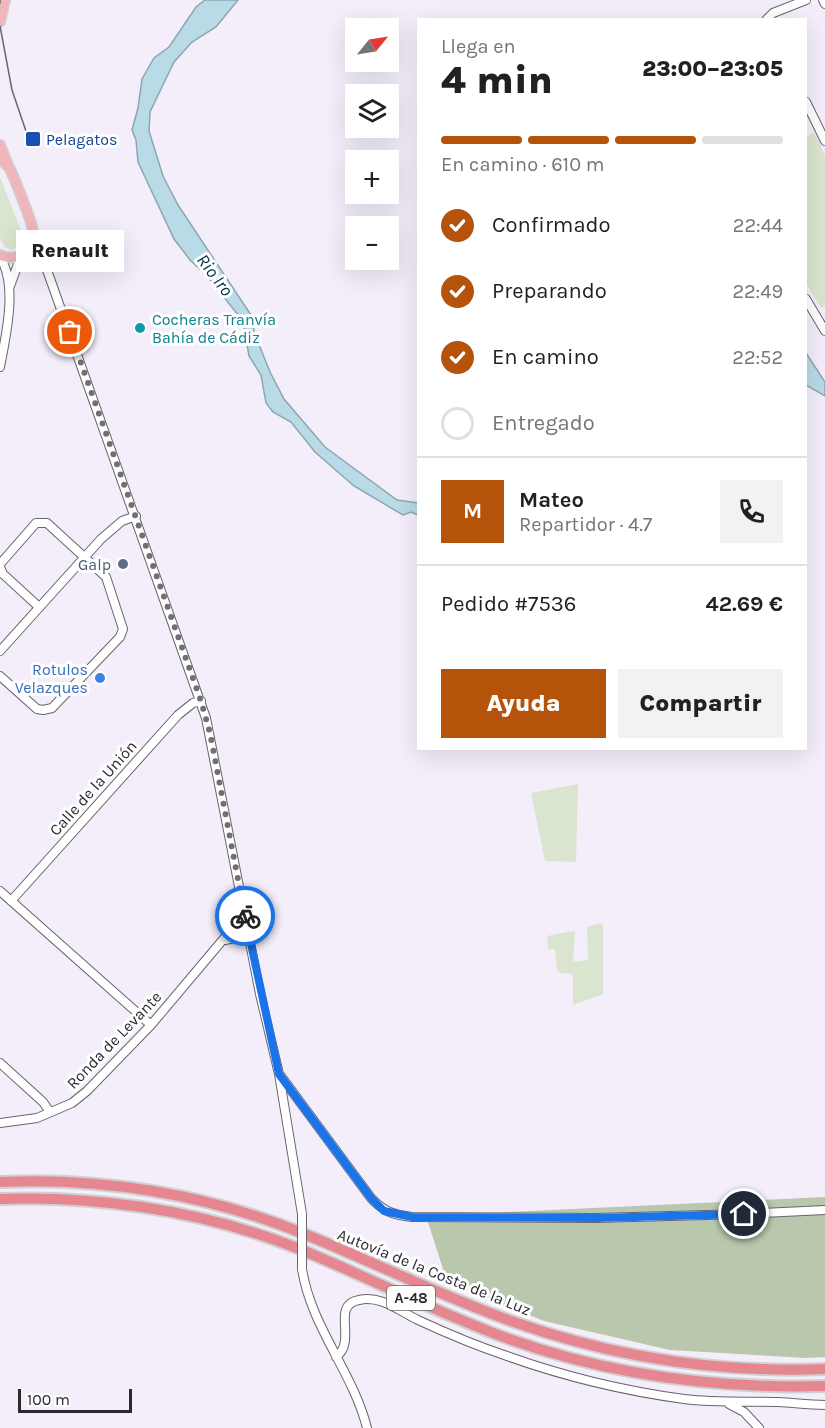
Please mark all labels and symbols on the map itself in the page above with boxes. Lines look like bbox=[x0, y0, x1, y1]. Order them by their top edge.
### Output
north arrow bbox=[345, 18, 399, 72]
marker: Pelagatos bbox=[24, 130, 42, 148]
place label: Pelagatos bbox=[46, 130, 117, 149]
callout: Renault bbox=[16, 230, 124, 272]
water label: Rio Iro bbox=[192, 250, 238, 301]
pin bbox=[44, 306, 95, 357]
place label: Cocheras Tranvía Bahía de Cádiz bbox=[152, 310, 276, 347]
marker: Cocheras Tranvía Bahía de Cádiz bbox=[133, 321, 147, 335]
place label: Galp bbox=[78, 555, 111, 574]
marker: Galp bbox=[116, 557, 130, 571]
place label: Rotulos Velazques bbox=[15, 660, 88, 697]
marker: Rotulos Velazques bbox=[93, 671, 107, 685]
street label: Calle de la Unión bbox=[45, 737, 141, 839]
courier bbox=[215, 886, 275, 946]
street label: Ronda de Levante bbox=[63, 987, 165, 1093]
pin bbox=[718, 1188, 769, 1239]
street label: Autovía de la Costa de la Luz bbox=[335, 1224, 533, 1320]
road number: A-48 bbox=[387, 1286, 435, 1310]
scale bar bbox=[18, 1386, 132, 1414]

